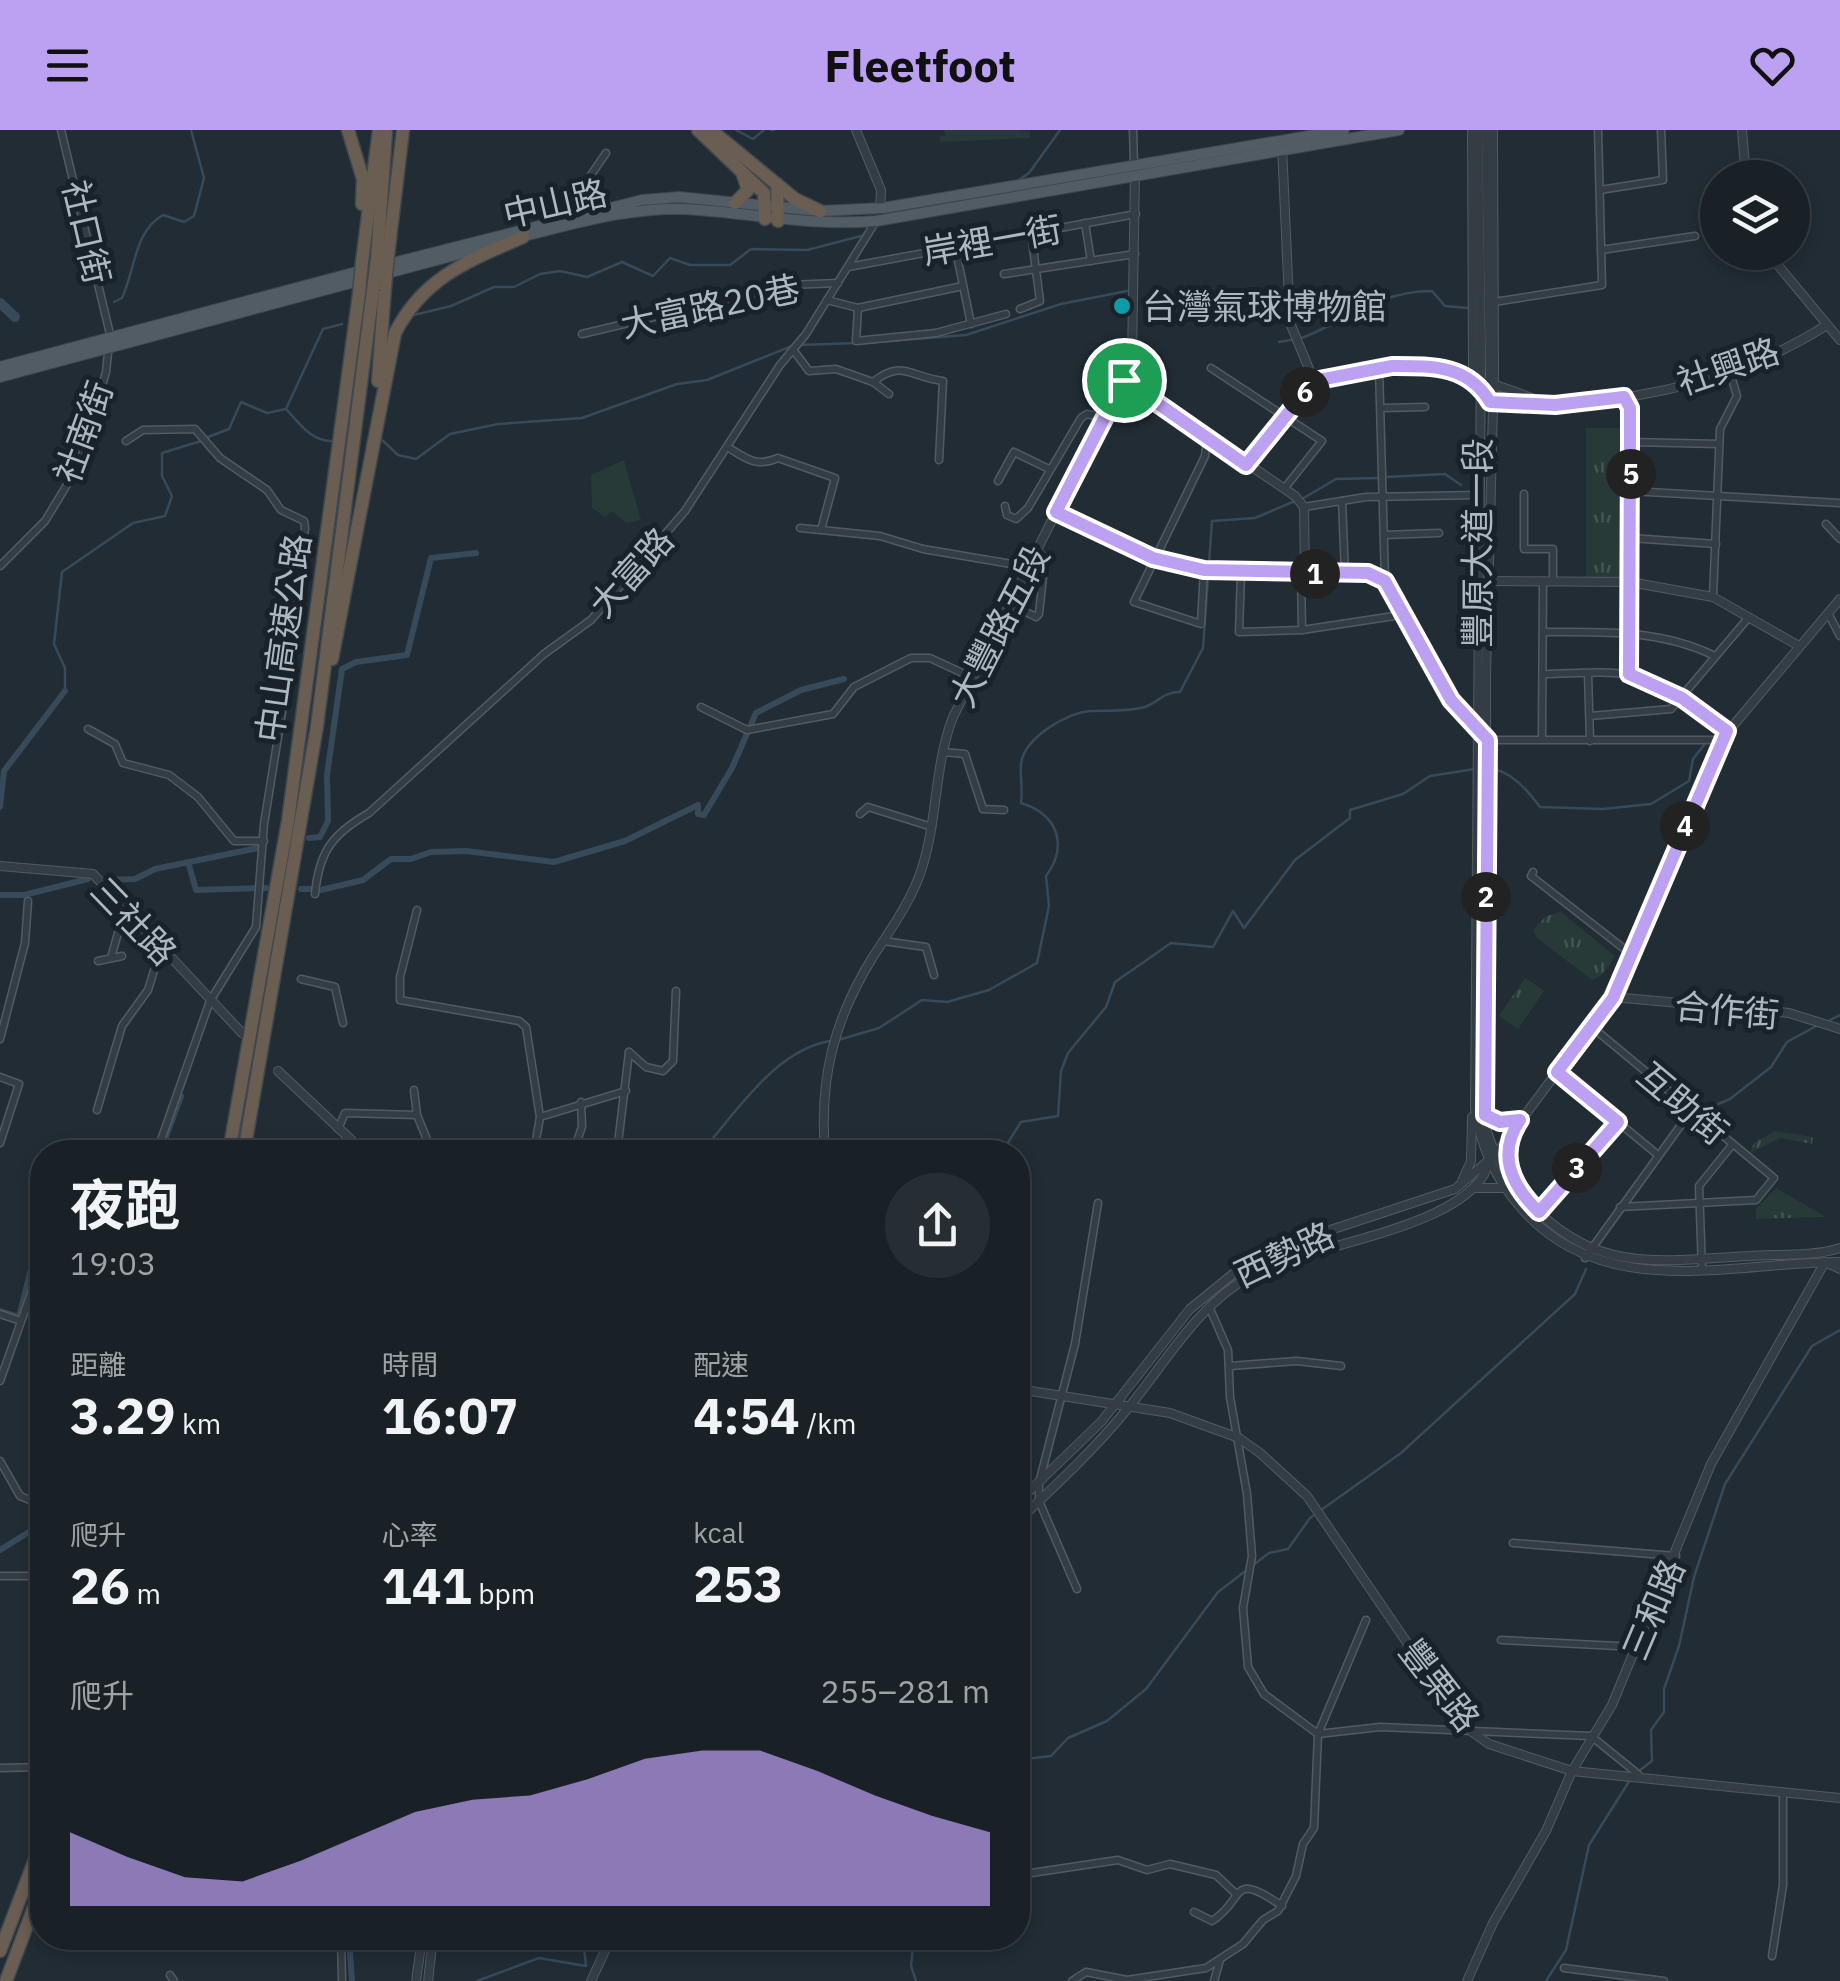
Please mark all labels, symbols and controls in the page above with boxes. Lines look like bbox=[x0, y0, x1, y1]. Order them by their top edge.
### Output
text: Fleetfoot bbox=[824, 36, 1016, 94]
icon: menu bbox=[40, 38, 95, 93]
icon: heart bbox=[1745, 38, 1800, 93]
map controls bbox=[1700, 160, 1810, 270]
button: layers bbox=[1700, 160, 1810, 270]
street label: 中山路 bbox=[499, 169, 611, 237]
street label: 社口街 bbox=[53, 176, 121, 288]
street label: 岸裡一街 bbox=[919, 205, 1065, 275]
street label: 大富路20巷 bbox=[616, 265, 804, 347]
place label: 台灣氣球博物館 bbox=[1142, 283, 1387, 329]
marker: 台灣氣球博物館 bbox=[1111, 295, 1133, 317]
street label: 社興路 bbox=[1671, 327, 1785, 405]
pin bbox=[1082, 338, 1167, 423]
icon: arrive bbox=[1097, 353, 1152, 408]
pin: 6 bbox=[1280, 367, 1330, 417]
text: 6 bbox=[1297, 373, 1313, 410]
street label: 社南街 bbox=[43, 375, 123, 489]
street label: 豐原大道一段 bbox=[1454, 438, 1500, 648]
pin: 5 bbox=[1606, 449, 1656, 499]
text: 5 bbox=[1623, 455, 1639, 492]
street label: 大富路 bbox=[579, 518, 683, 626]
street label: 中山高速公路 bbox=[246, 531, 320, 745]
street label: 大豐路五段 bbox=[939, 538, 1059, 714]
pin: 1 bbox=[1290, 549, 1340, 599]
text: 1 bbox=[1307, 555, 1323, 592]
pin: 4 bbox=[1660, 801, 1710, 851]
text: 4 bbox=[1677, 807, 1693, 844]
street label: 三社路 bbox=[81, 867, 187, 975]
pin: 2 bbox=[1461, 872, 1511, 922]
text: 2 bbox=[1478, 878, 1494, 915]
street label: 合作街 bbox=[1673, 983, 1781, 1037]
street label: 互助街 bbox=[1628, 1052, 1738, 1154]
pin: 3 bbox=[1552, 1143, 1602, 1193]
text: 3 bbox=[1569, 1149, 1585, 1186]
text: 夜跑 bbox=[70, 1169, 180, 1240]
button: share bbox=[885, 1173, 990, 1278]
street label: 西勢路 bbox=[1227, 1211, 1341, 1297]
text: 19:03 bbox=[70, 1242, 156, 1284]
text: 距離 bbox=[70, 1346, 126, 1383]
text: 時間 bbox=[382, 1346, 438, 1383]
text: 配速 bbox=[693, 1346, 749, 1383]
text: 3.29 bbox=[70, 1383, 176, 1448]
text: 16:07 bbox=[382, 1383, 518, 1448]
text: 4:54 bbox=[693, 1383, 800, 1448]
text: km bbox=[176, 1405, 221, 1442]
text: /km bbox=[800, 1405, 856, 1442]
text: kcal bbox=[693, 1514, 744, 1551]
text: 爬升 bbox=[70, 1516, 126, 1553]
text: 心率 bbox=[382, 1516, 438, 1553]
text: 253 bbox=[693, 1551, 783, 1616]
street label: 三和路 bbox=[1611, 1552, 1695, 1666]
text: 26 bbox=[70, 1553, 130, 1618]
text: 141 bbox=[382, 1553, 472, 1618]
text: m bbox=[130, 1575, 161, 1612]
text: bpm bbox=[472, 1575, 535, 1612]
street label: 豐栗路 bbox=[1390, 1629, 1490, 1741]
text: 255–281 m bbox=[820, 1670, 990, 1712]
text: 爬升 bbox=[70, 1674, 134, 1716]

